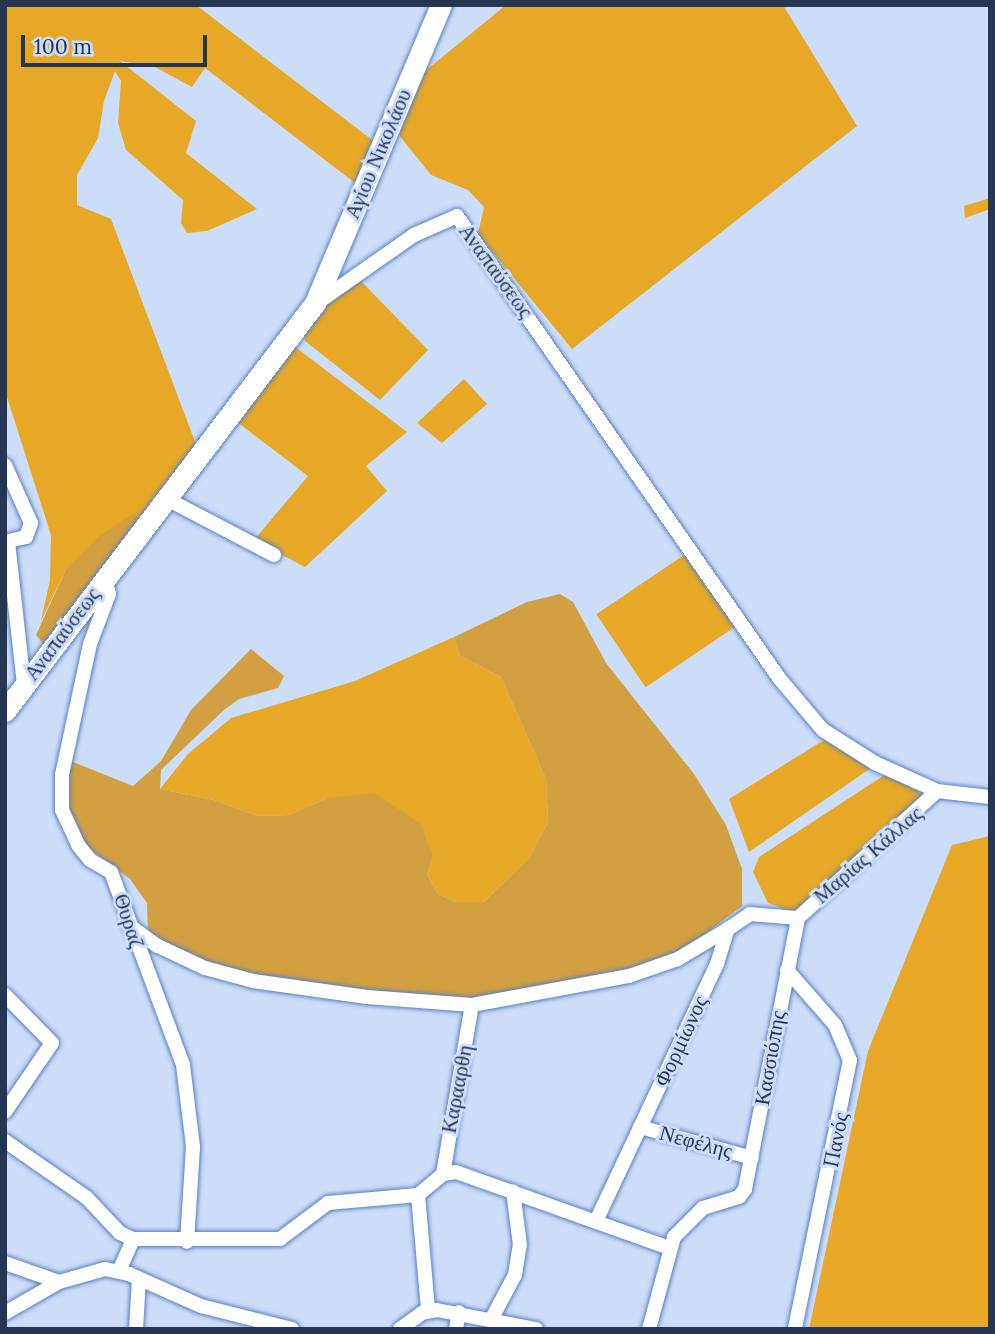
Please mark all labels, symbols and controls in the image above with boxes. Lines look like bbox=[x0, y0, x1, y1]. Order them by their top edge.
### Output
scale bar bbox=[24, 21, 210, 65]
text: 100 m bbox=[34, 33, 92, 60]
street label: Αγίου Νικολάου bbox=[339, 85, 417, 223]
street label: Αναπαύσεως bbox=[453, 219, 539, 323]
street label: Αναπαύσεως bbox=[19, 583, 105, 685]
street label: Μαρίας Κάλλας bbox=[809, 801, 927, 909]
street label: Θυραζ bbox=[108, 891, 150, 951]
street label: Φορμίωνος bbox=[649, 992, 713, 1090]
street label: Κασσιόπης bbox=[749, 1009, 791, 1107]
street label: Καρααρθη bbox=[436, 1043, 478, 1135]
street label: Πανός bbox=[818, 1110, 854, 1170]
street label: Νεφέλης bbox=[657, 1120, 735, 1164]

